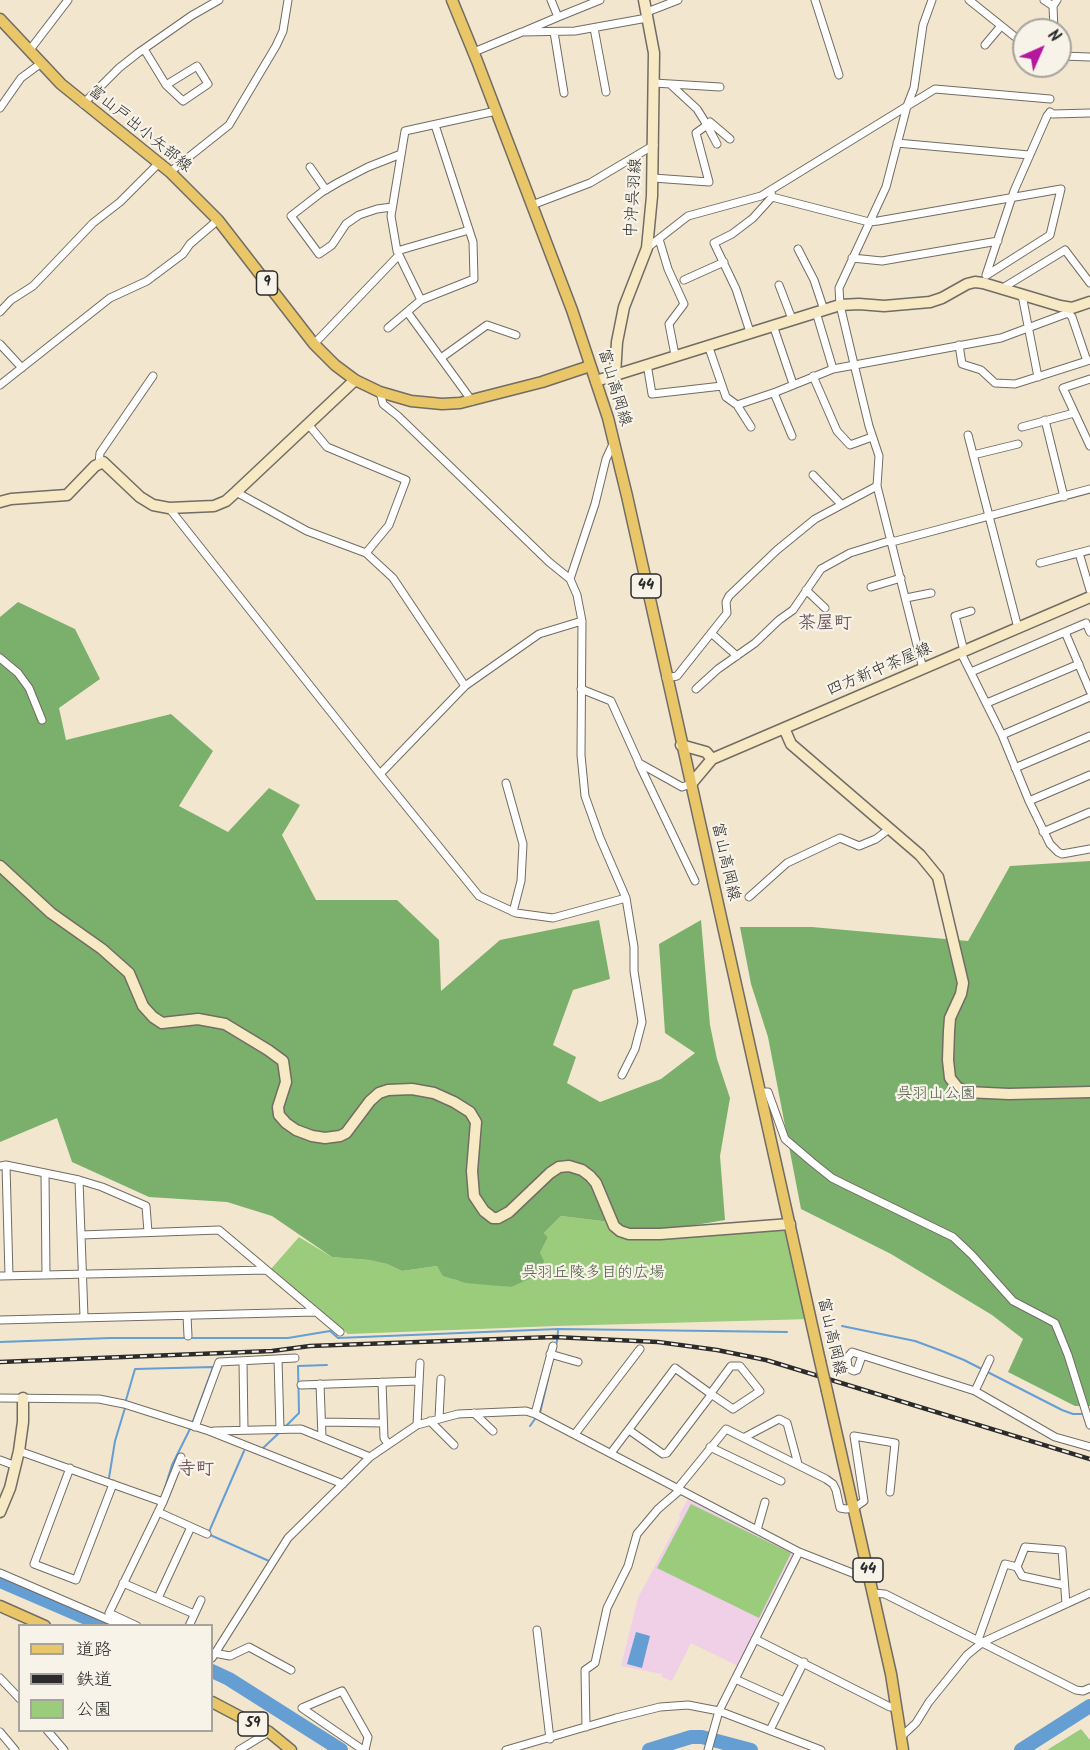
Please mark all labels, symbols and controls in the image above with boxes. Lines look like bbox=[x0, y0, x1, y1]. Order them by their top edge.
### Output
north arrow bbox=[1012, 18, 1072, 78]
text: N bbox=[1041, 24, 1066, 49]
street label: 富山戸出小矢部線 bbox=[83, 82, 195, 178]
street label: 中沖呉羽線 bbox=[623, 157, 647, 239]
road number: 9 bbox=[256, 271, 278, 295]
street label: 富山高岡線 bbox=[592, 347, 634, 429]
road number: 44 bbox=[631, 574, 661, 598]
district label: 茶屋町 bbox=[798, 614, 852, 636]
street label: 四方新中茶屋線 bbox=[825, 640, 935, 702]
street label: 富山高岡線 bbox=[706, 821, 742, 903]
park label: 呉羽山公園 bbox=[896, 1085, 976, 1105]
park label: 呉羽丘陵多目的広場 bbox=[521, 1264, 665, 1284]
street label: 富山高岡線 bbox=[812, 1296, 848, 1378]
district label: 寺町 bbox=[178, 1460, 214, 1482]
road number: 44 bbox=[853, 1558, 883, 1582]
legend bbox=[18, 1624, 213, 1732]
text: 道路 bbox=[76, 1636, 112, 1665]
text: 鉄道 bbox=[76, 1666, 112, 1695]
text: 公園 bbox=[76, 1696, 112, 1725]
road number: 59 bbox=[238, 1712, 268, 1736]

